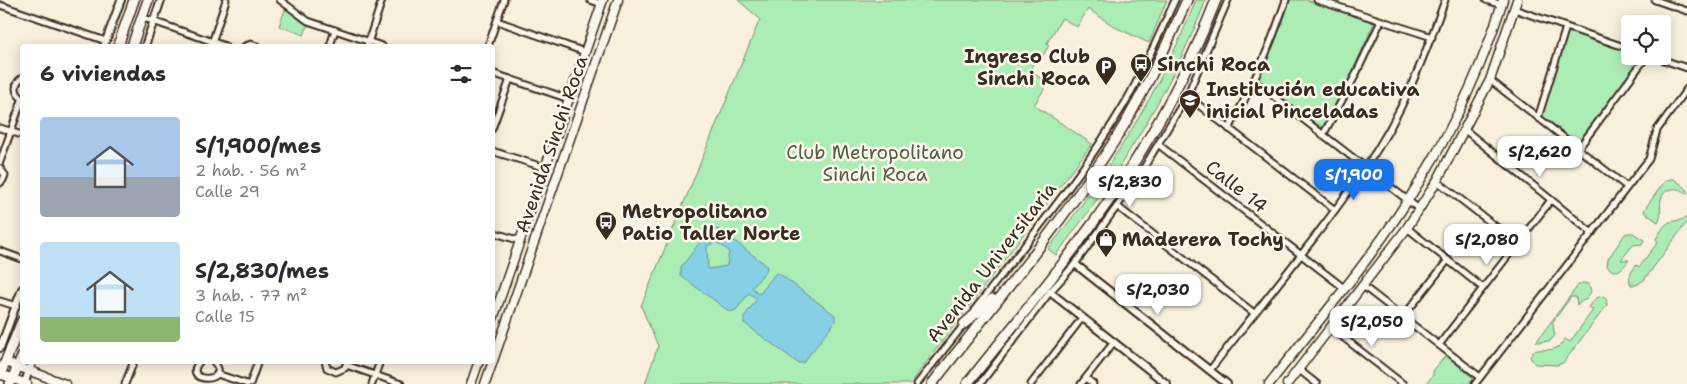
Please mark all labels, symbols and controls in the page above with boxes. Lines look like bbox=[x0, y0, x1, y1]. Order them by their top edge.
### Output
map controls bbox=[1621, 15, 1671, 65]
button: locate bbox=[1621, 15, 1671, 65]
place label: Ingreso Club Sinchi Roca bbox=[964, 44, 1090, 91]
street label: Avenida Sinchi Roca bbox=[509, 52, 594, 236]
bus stop icon: Sinchi Roca bbox=[1129, 52, 1153, 83]
place label: Sinchi Roca bbox=[1157, 52, 1270, 77]
parking icon: Ingreso Club Sinchi Roca bbox=[1094, 55, 1118, 86]
text: 6 viviendas bbox=[40, 60, 166, 88]
icon: filters bbox=[447, 60, 475, 88]
place label: Institución educativa inicial Pinceladas bbox=[1206, 77, 1419, 124]
school or university icon: Institución educativa inicial Pinceladas bbox=[1178, 88, 1202, 119]
text: S/1,900/mes bbox=[195, 132, 321, 160]
pin: S/2,620 bbox=[1494, 136, 1586, 178]
icon: home bbox=[80, 137, 140, 197]
park label: Club Metropolitano Sinchi Roca bbox=[786, 140, 964, 187]
text: S/2,620 bbox=[1508, 141, 1572, 162]
street label: Calle 14 bbox=[1201, 154, 1273, 218]
pin: S/1,900 bbox=[1308, 158, 1400, 201]
text: 2 hab. · 56 m² bbox=[195, 160, 307, 181]
text: S/1,900 bbox=[1325, 164, 1383, 185]
pin: S/2,830 bbox=[1084, 166, 1176, 208]
text: S/2,830 bbox=[1098, 171, 1162, 192]
street label: Avenida Universitaria bbox=[921, 177, 1062, 348]
text: Calle 29 bbox=[195, 181, 260, 202]
place label: Metropolitano Patio Taller Norte bbox=[622, 199, 800, 246]
bus stop icon: Metropolitano Patio Taller Norte bbox=[594, 210, 618, 241]
pin: S/2,080 bbox=[1441, 224, 1533, 266]
shop icon: Maderera Tochy bbox=[1094, 227, 1118, 258]
place label: Maderera Tochy bbox=[1122, 227, 1284, 252]
text: S/2,080 bbox=[1455, 229, 1519, 250]
text: S/2,830/mes bbox=[195, 257, 329, 285]
icon: home bbox=[80, 262, 140, 322]
pin: S/2,030 bbox=[1112, 274, 1204, 316]
text: S/2,030 bbox=[1126, 279, 1190, 300]
text: 3 hab. · 77 m² bbox=[195, 285, 307, 306]
text: Calle 15 bbox=[195, 306, 255, 327]
pin: S/2,050 bbox=[1326, 306, 1418, 348]
text: S/2,050 bbox=[1341, 311, 1403, 332]

